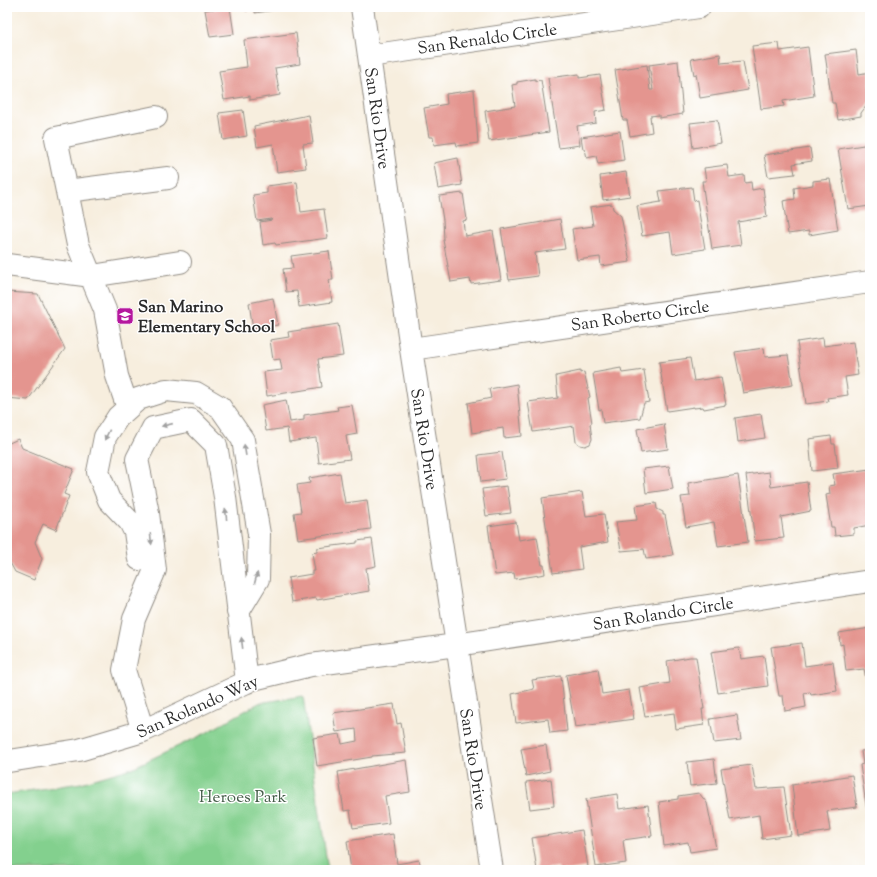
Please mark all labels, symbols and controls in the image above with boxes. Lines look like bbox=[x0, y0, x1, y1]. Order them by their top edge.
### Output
street label: San Renaldo Circle bbox=[416, 18, 559, 62]
street label: San Rio Drive bbox=[357, 66, 395, 171]
street label: San Roberto Circle bbox=[570, 295, 711, 339]
place label: San Marino Elementary School bbox=[138, 296, 275, 340]
school or university icon: San Marino Elementary School bbox=[115, 306, 135, 326]
street label: San Rio Drive bbox=[403, 387, 443, 492]
one-way arrow bbox=[161, 423, 173, 429]
one-way arrow bbox=[104, 429, 110, 441]
one-way arrow bbox=[242, 444, 248, 456]
one-way arrow bbox=[223, 508, 230, 520]
one-way arrow bbox=[148, 533, 154, 546]
one-way arrow bbox=[253, 572, 259, 584]
street label: San Rolando Circle bbox=[591, 592, 735, 638]
one-way arrow bbox=[239, 637, 245, 649]
street label: San Rolando Way bbox=[133, 670, 263, 745]
street label: San Rio Drive bbox=[452, 707, 492, 812]
park label: Heroes Park bbox=[199, 786, 287, 810]

